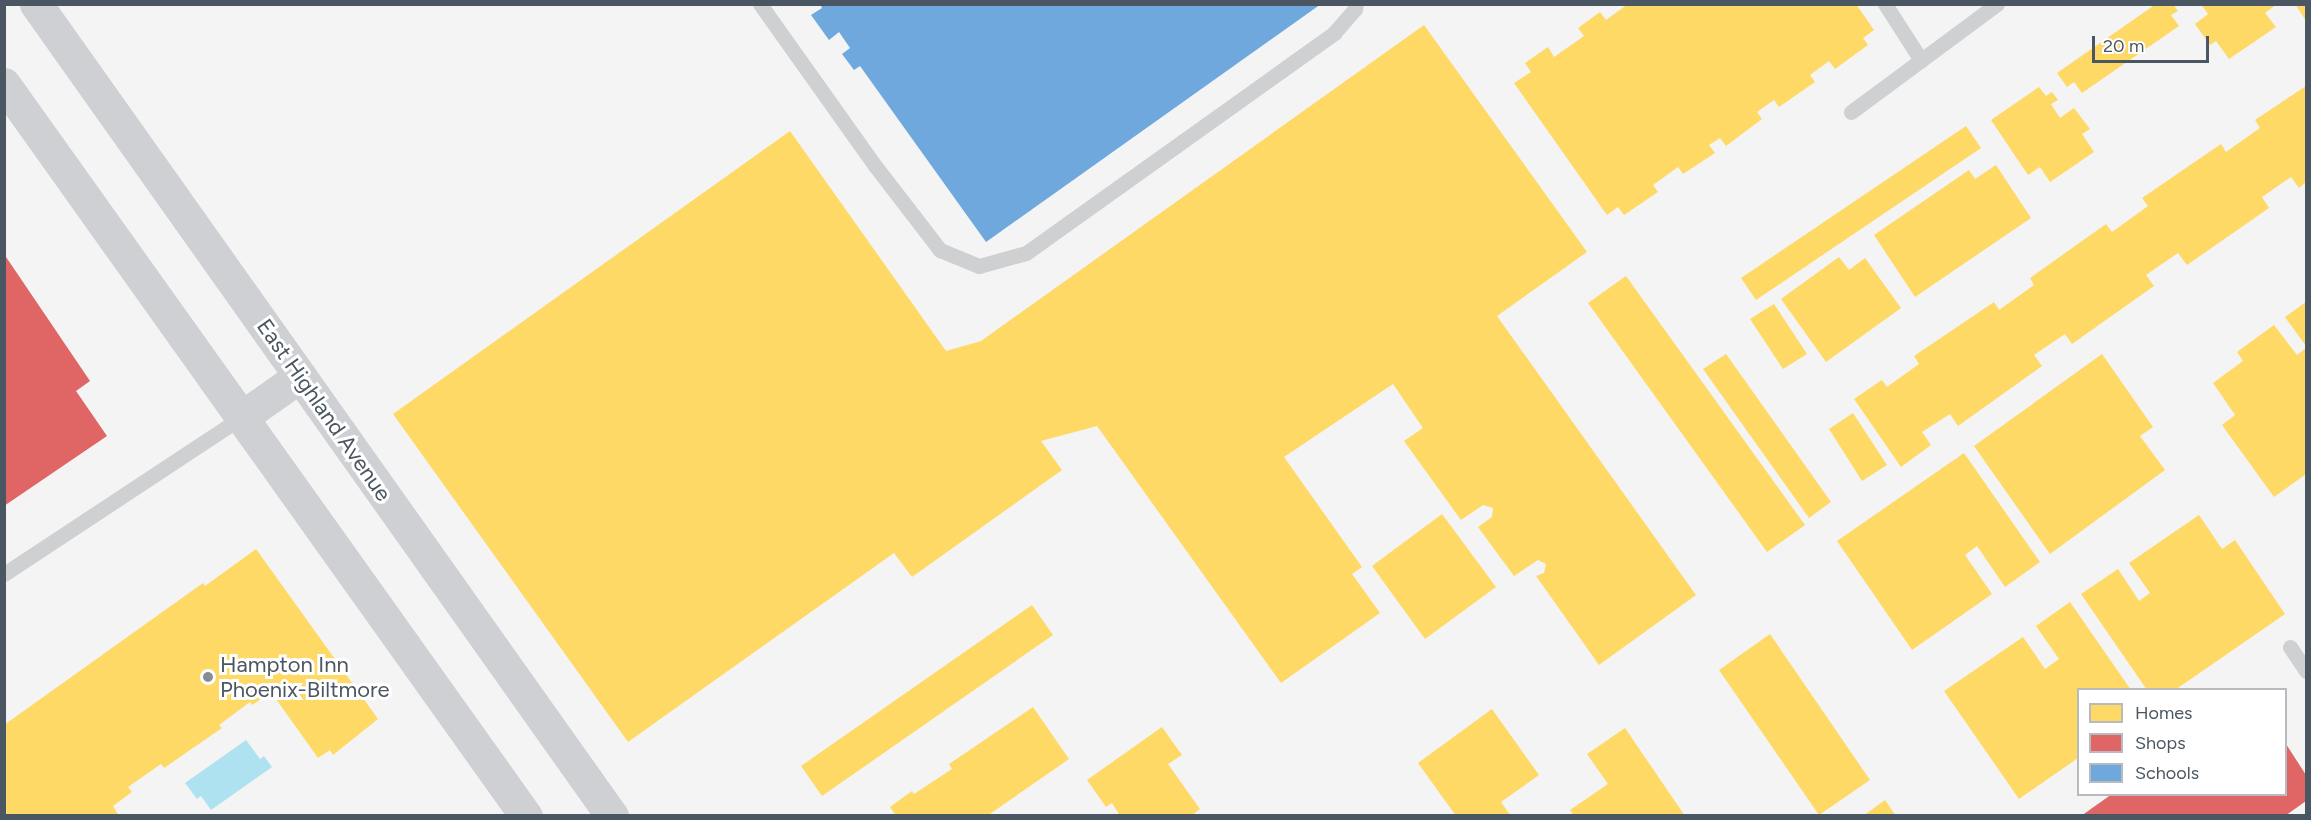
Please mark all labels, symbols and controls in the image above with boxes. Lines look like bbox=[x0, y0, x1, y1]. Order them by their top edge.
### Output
scale bar bbox=[2095, 24, 2212, 62]
text: 20 m bbox=[2103, 35, 2144, 57]
street label: East Highland Avenue bbox=[251, 314, 397, 506]
place label: Hampton Inn Phoenix-Biltmore bbox=[220, 651, 389, 702]
marker: Hampton Inn Phoenix-Biltmore bbox=[201, 670, 215, 684]
legend bbox=[2077, 688, 2287, 796]
text: Homes bbox=[2135, 702, 2193, 724]
text: Shops bbox=[2135, 732, 2186, 754]
text: Schools bbox=[2135, 762, 2199, 784]

